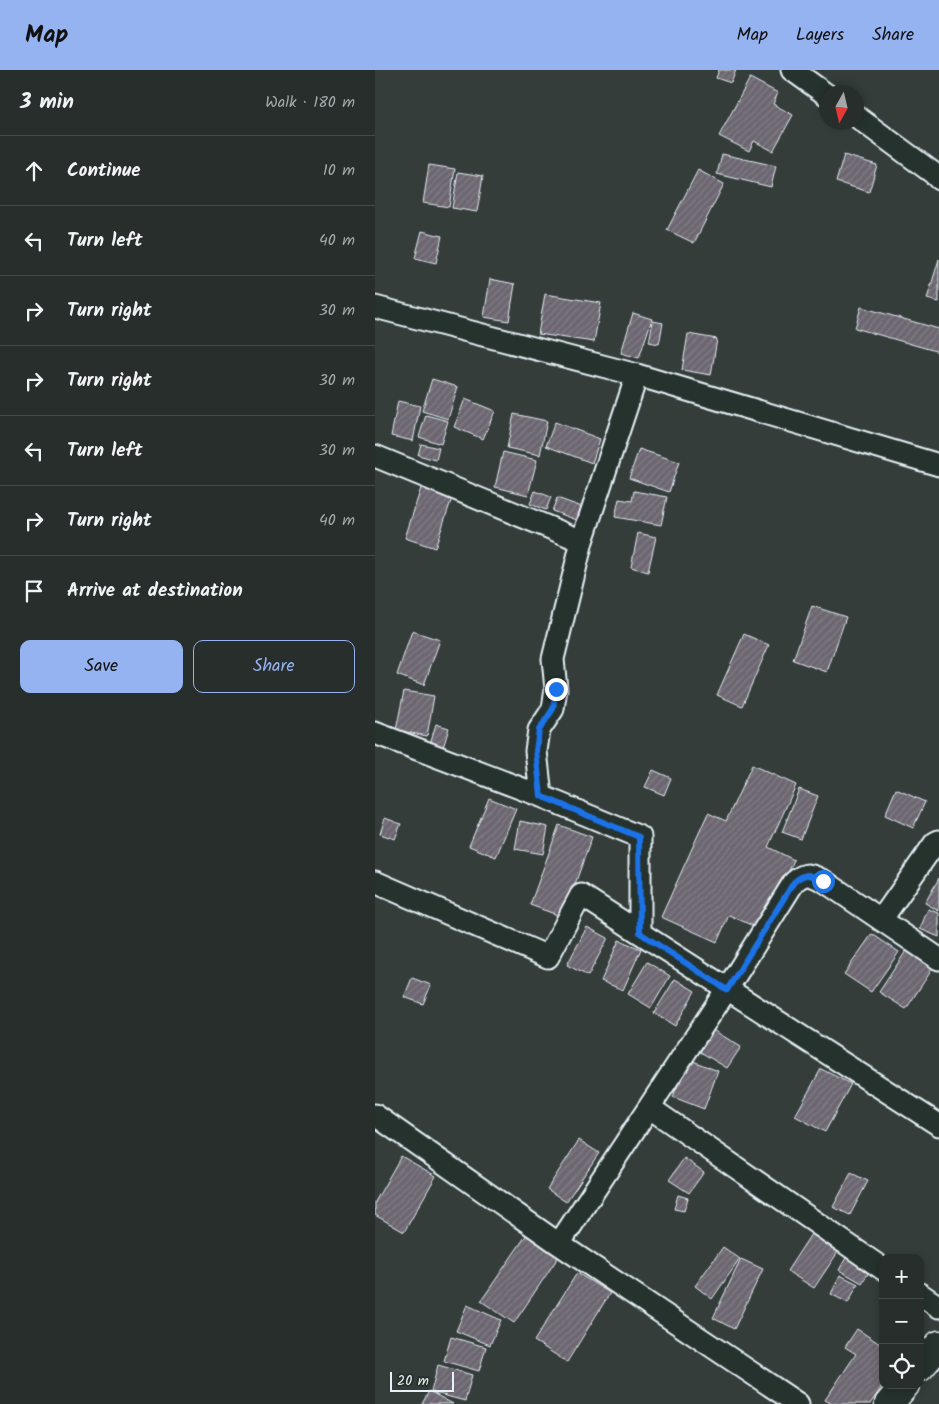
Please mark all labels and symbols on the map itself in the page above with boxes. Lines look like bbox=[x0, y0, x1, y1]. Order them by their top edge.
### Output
north arrow bbox=[819, 85, 864, 130]
route end bbox=[545, 678, 568, 701]
route start bbox=[812, 870, 835, 893]
scale bar bbox=[390, 1369, 454, 1392]

